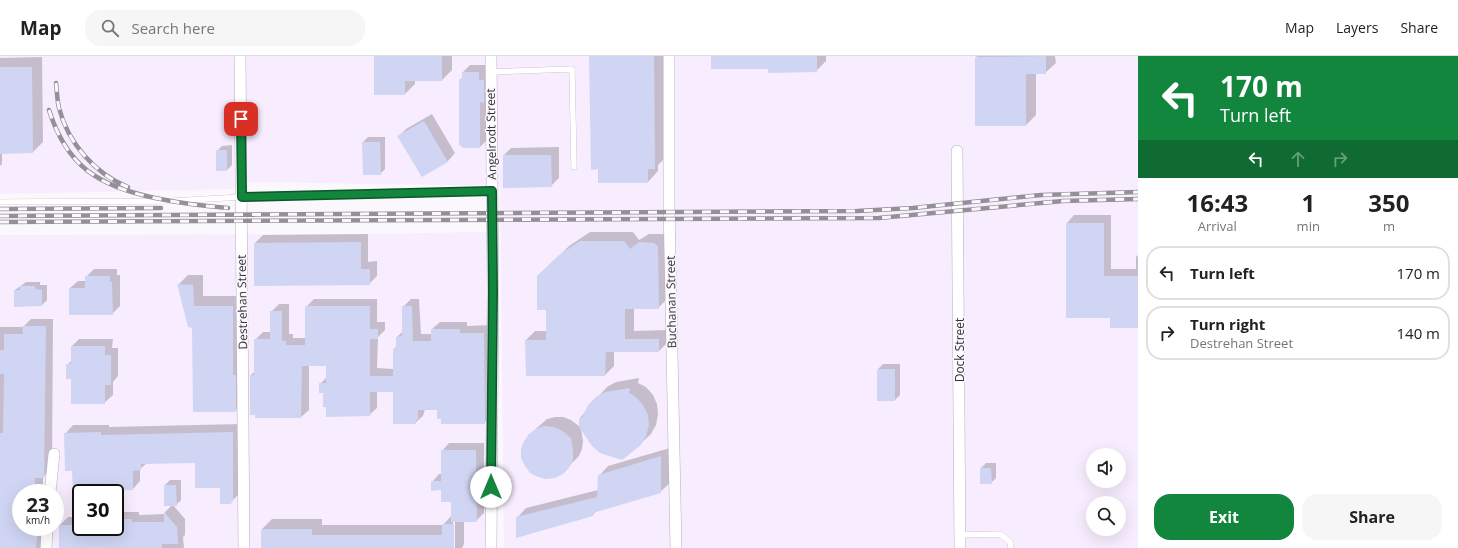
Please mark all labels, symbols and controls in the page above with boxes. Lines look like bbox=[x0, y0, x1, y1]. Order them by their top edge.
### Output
search box bbox=[85, 10, 365, 46]
text: Map bbox=[20, 15, 61, 41]
icon: search bbox=[99, 17, 121, 39]
text: Search here bbox=[131, 18, 215, 38]
text: Map bbox=[1285, 18, 1314, 37]
text: Layers bbox=[1336, 18, 1378, 37]
text: Share bbox=[1400, 18, 1438, 37]
text: 170 m bbox=[1220, 67, 1303, 105]
icon: left bbox=[1154, 72, 1206, 124]
street label: Angelrodt Street bbox=[482, 88, 500, 180]
pin bbox=[224, 102, 258, 136]
text: Turn left bbox=[1220, 103, 1291, 127]
icon: arrive bbox=[230, 108, 252, 130]
icon: left bbox=[1245, 148, 1267, 170]
icon: ahead bbox=[1287, 148, 1309, 170]
icon: right bbox=[1329, 148, 1351, 170]
text: 16:43 bbox=[1186, 186, 1248, 219]
text: 1 bbox=[1301, 186, 1315, 219]
text: 350 bbox=[1368, 186, 1410, 219]
text: Arrival bbox=[1198, 217, 1237, 235]
text: min bbox=[1297, 217, 1320, 235]
text: m bbox=[1383, 217, 1395, 235]
street label: Destrehan Street bbox=[233, 254, 251, 350]
street label: Buchanan Street bbox=[662, 255, 680, 349]
icon: left bbox=[1156, 262, 1178, 284]
text: Turn left bbox=[1190, 263, 1255, 283]
text: 170 m bbox=[1396, 263, 1440, 283]
text: Turn right bbox=[1190, 314, 1265, 334]
street label: Dock Street bbox=[951, 318, 968, 382]
icon: right bbox=[1156, 322, 1178, 344]
text: 140 m bbox=[1396, 323, 1440, 343]
text: Destrehan Street bbox=[1190, 334, 1293, 352]
map controls bbox=[1086, 448, 1126, 536]
button: sound bbox=[1086, 448, 1126, 488]
position arrow bbox=[470, 466, 512, 508]
speed limit sign: 30 bbox=[72, 484, 124, 536]
text: 23 bbox=[27, 491, 49, 518]
button: Exit bbox=[1154, 494, 1294, 540]
button: Share bbox=[1302, 494, 1442, 540]
button: search bbox=[1086, 496, 1126, 536]
text: km/h bbox=[26, 513, 50, 527]

